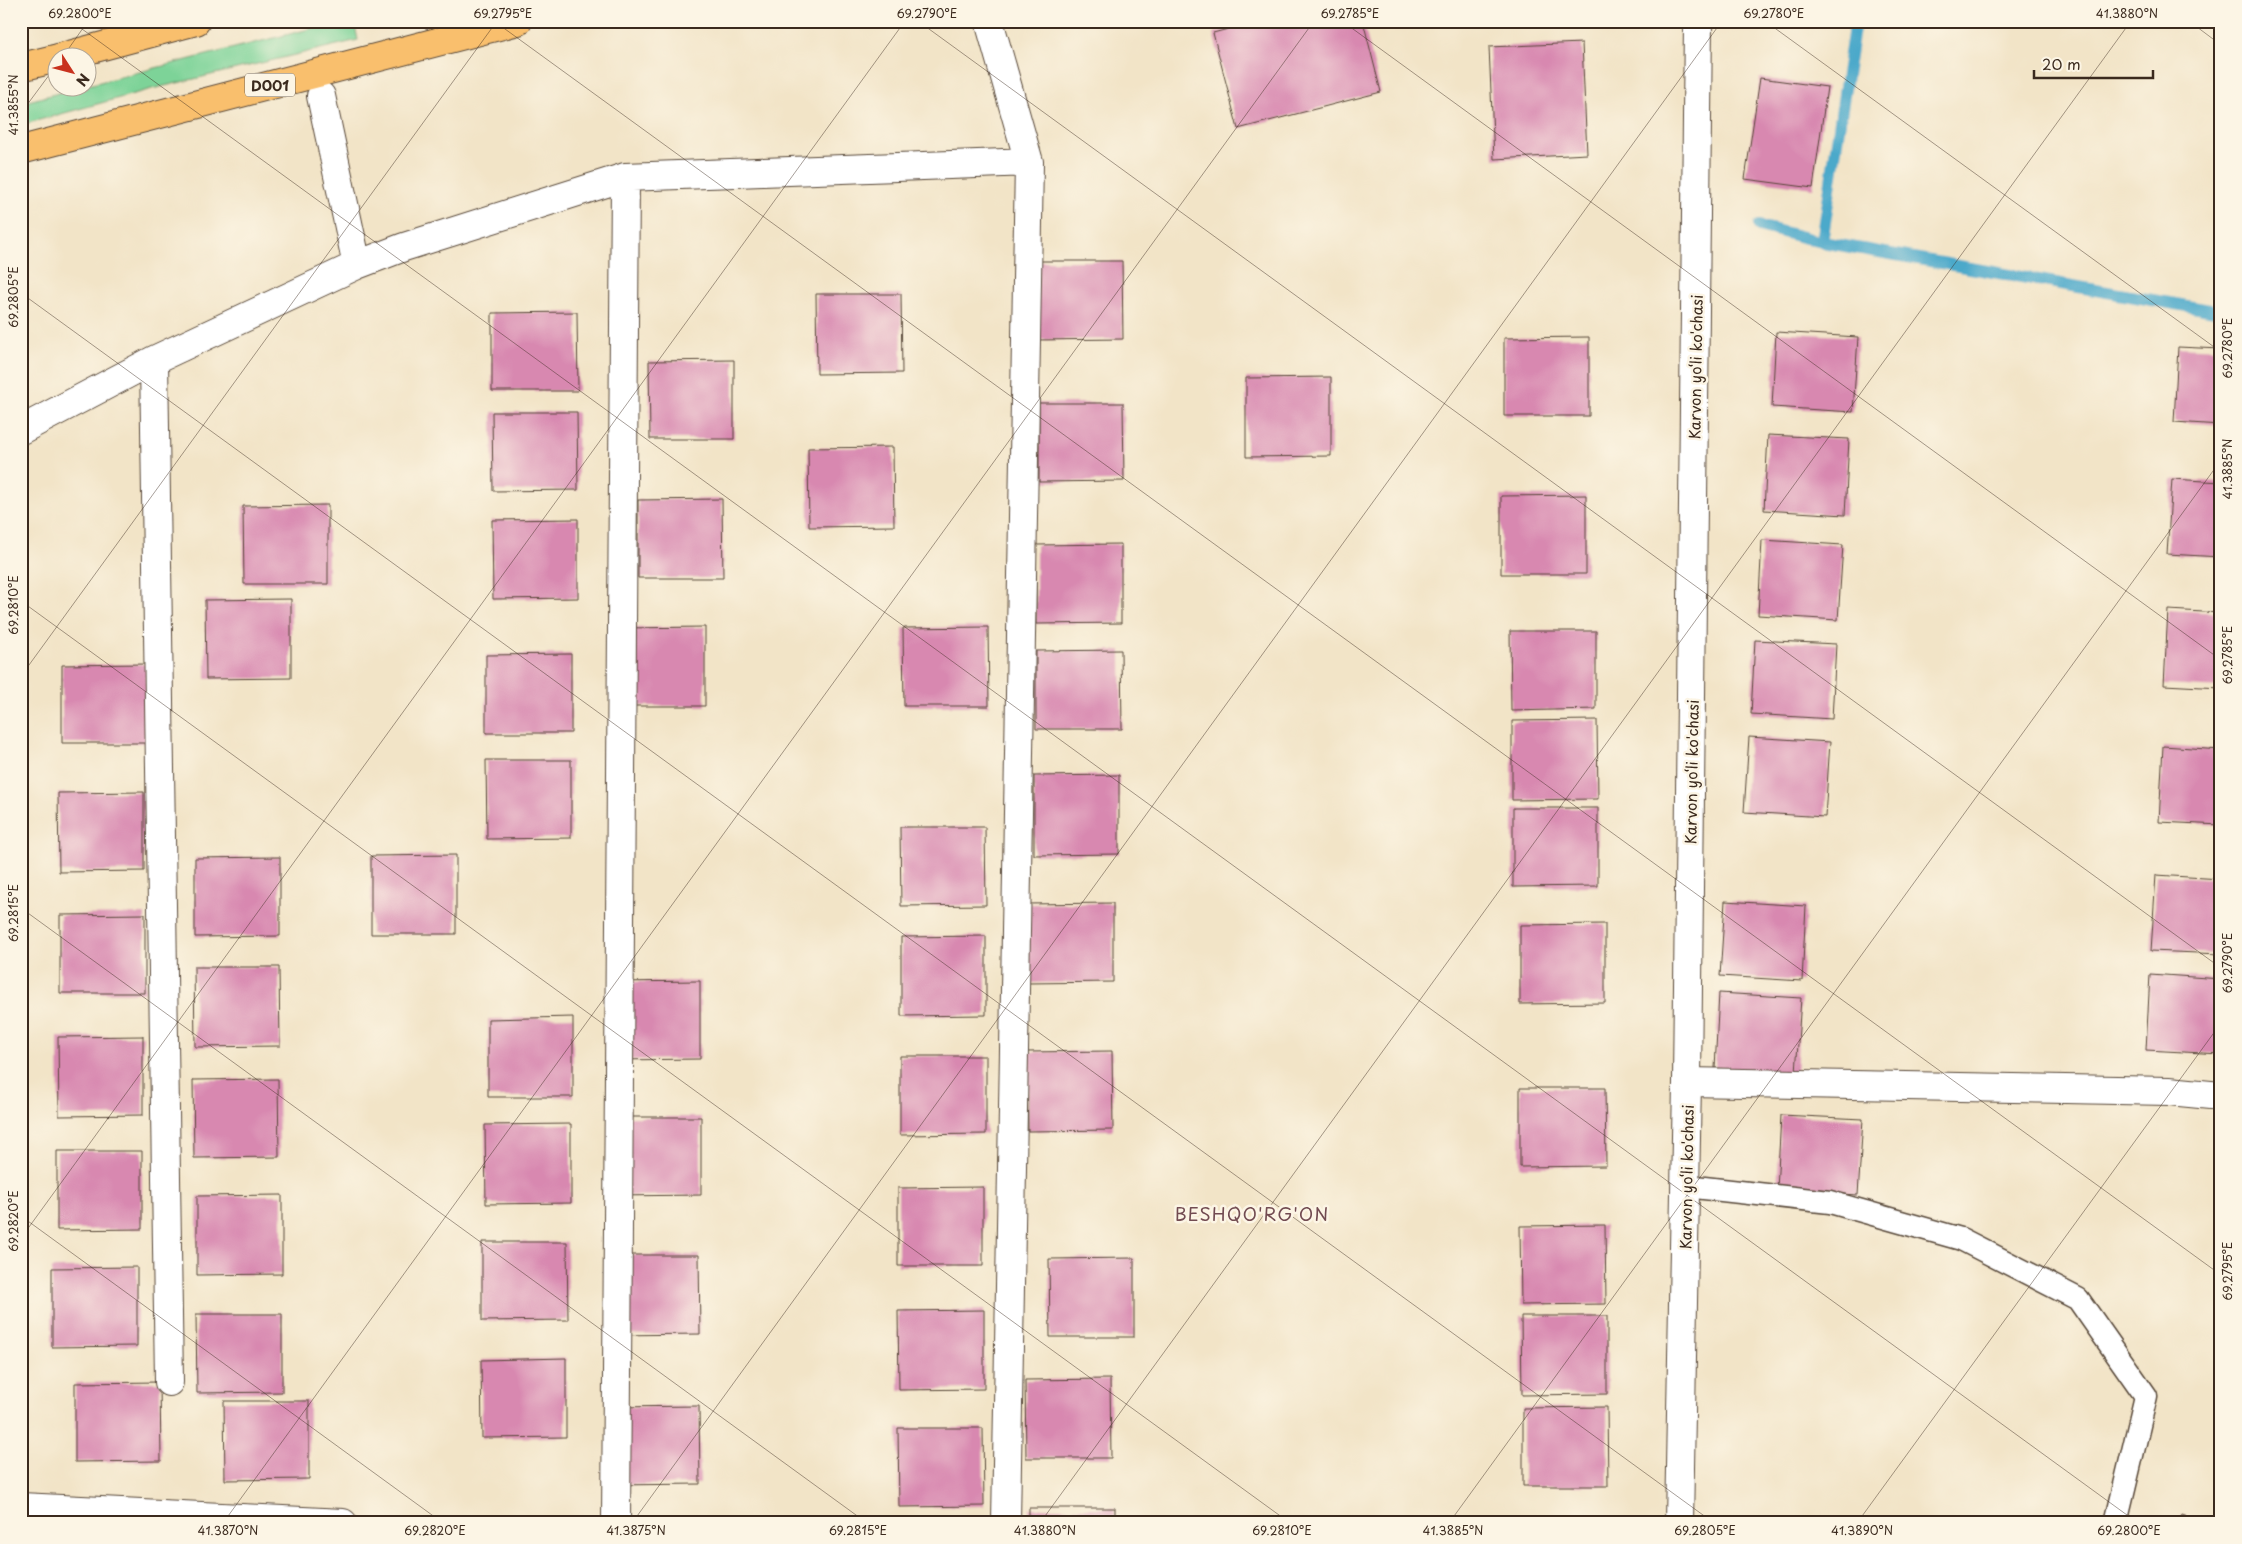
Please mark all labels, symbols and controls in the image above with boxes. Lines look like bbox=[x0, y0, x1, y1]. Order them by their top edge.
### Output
text: 69.2800°E bbox=[48, 4, 112, 22]
text: 69.2795°E bbox=[474, 4, 532, 22]
text: 69.2790°E bbox=[897, 4, 957, 22]
text: 69.2785°E bbox=[1321, 4, 1379, 22]
text: 69.2780°E bbox=[1744, 4, 1804, 22]
text: 41.3880°N bbox=[2096, 4, 2158, 22]
north arrow bbox=[48, 48, 98, 98]
scale bar bbox=[2034, 48, 2153, 80]
text: 20 m bbox=[2042, 52, 2081, 75]
text: N bbox=[71, 69, 95, 91]
text: 41.3855°N bbox=[4, 74, 22, 136]
road number: D001 bbox=[245, 74, 295, 96]
text: 69.2805°E bbox=[4, 266, 22, 328]
street label: Karvon yo‘li ko'chasi bbox=[1682, 294, 1708, 440]
text: 69.2780°E bbox=[2218, 318, 2236, 378]
text: 41.3885°N bbox=[2218, 438, 2236, 500]
text: 69.2810°E bbox=[4, 575, 22, 635]
text: 69.2785°E bbox=[2218, 626, 2236, 684]
street label: Karvon yo‘li ko'chasi bbox=[1678, 699, 1704, 845]
text: 69.2815°E bbox=[4, 884, 22, 942]
text: 69.2790°E bbox=[2218, 933, 2236, 993]
street label: Karvon yo‘li ko'chasi bbox=[1673, 1104, 1699, 1250]
text: 69.2820°E bbox=[4, 1190, 22, 1252]
district label: BESHQO'RG'ON bbox=[1175, 1200, 1329, 1227]
text: 69.2795°E bbox=[2218, 1242, 2236, 1300]
text: 41.3870°N bbox=[198, 1521, 258, 1539]
text: 69.2820°E bbox=[404, 1521, 466, 1539]
text: 41.3875°N bbox=[606, 1521, 666, 1539]
text: 69.2815°E bbox=[829, 1521, 887, 1539]
text: 41.3880°N bbox=[1014, 1521, 1076, 1539]
text: 69.2810°E bbox=[1252, 1521, 1312, 1539]
text: 41.3885°N bbox=[1422, 1521, 1484, 1539]
text: 69.2805°E bbox=[1674, 1521, 1736, 1539]
text: 41.3890°N bbox=[1831, 1521, 1893, 1539]
text: 69.2800°E bbox=[2097, 1521, 2161, 1539]

